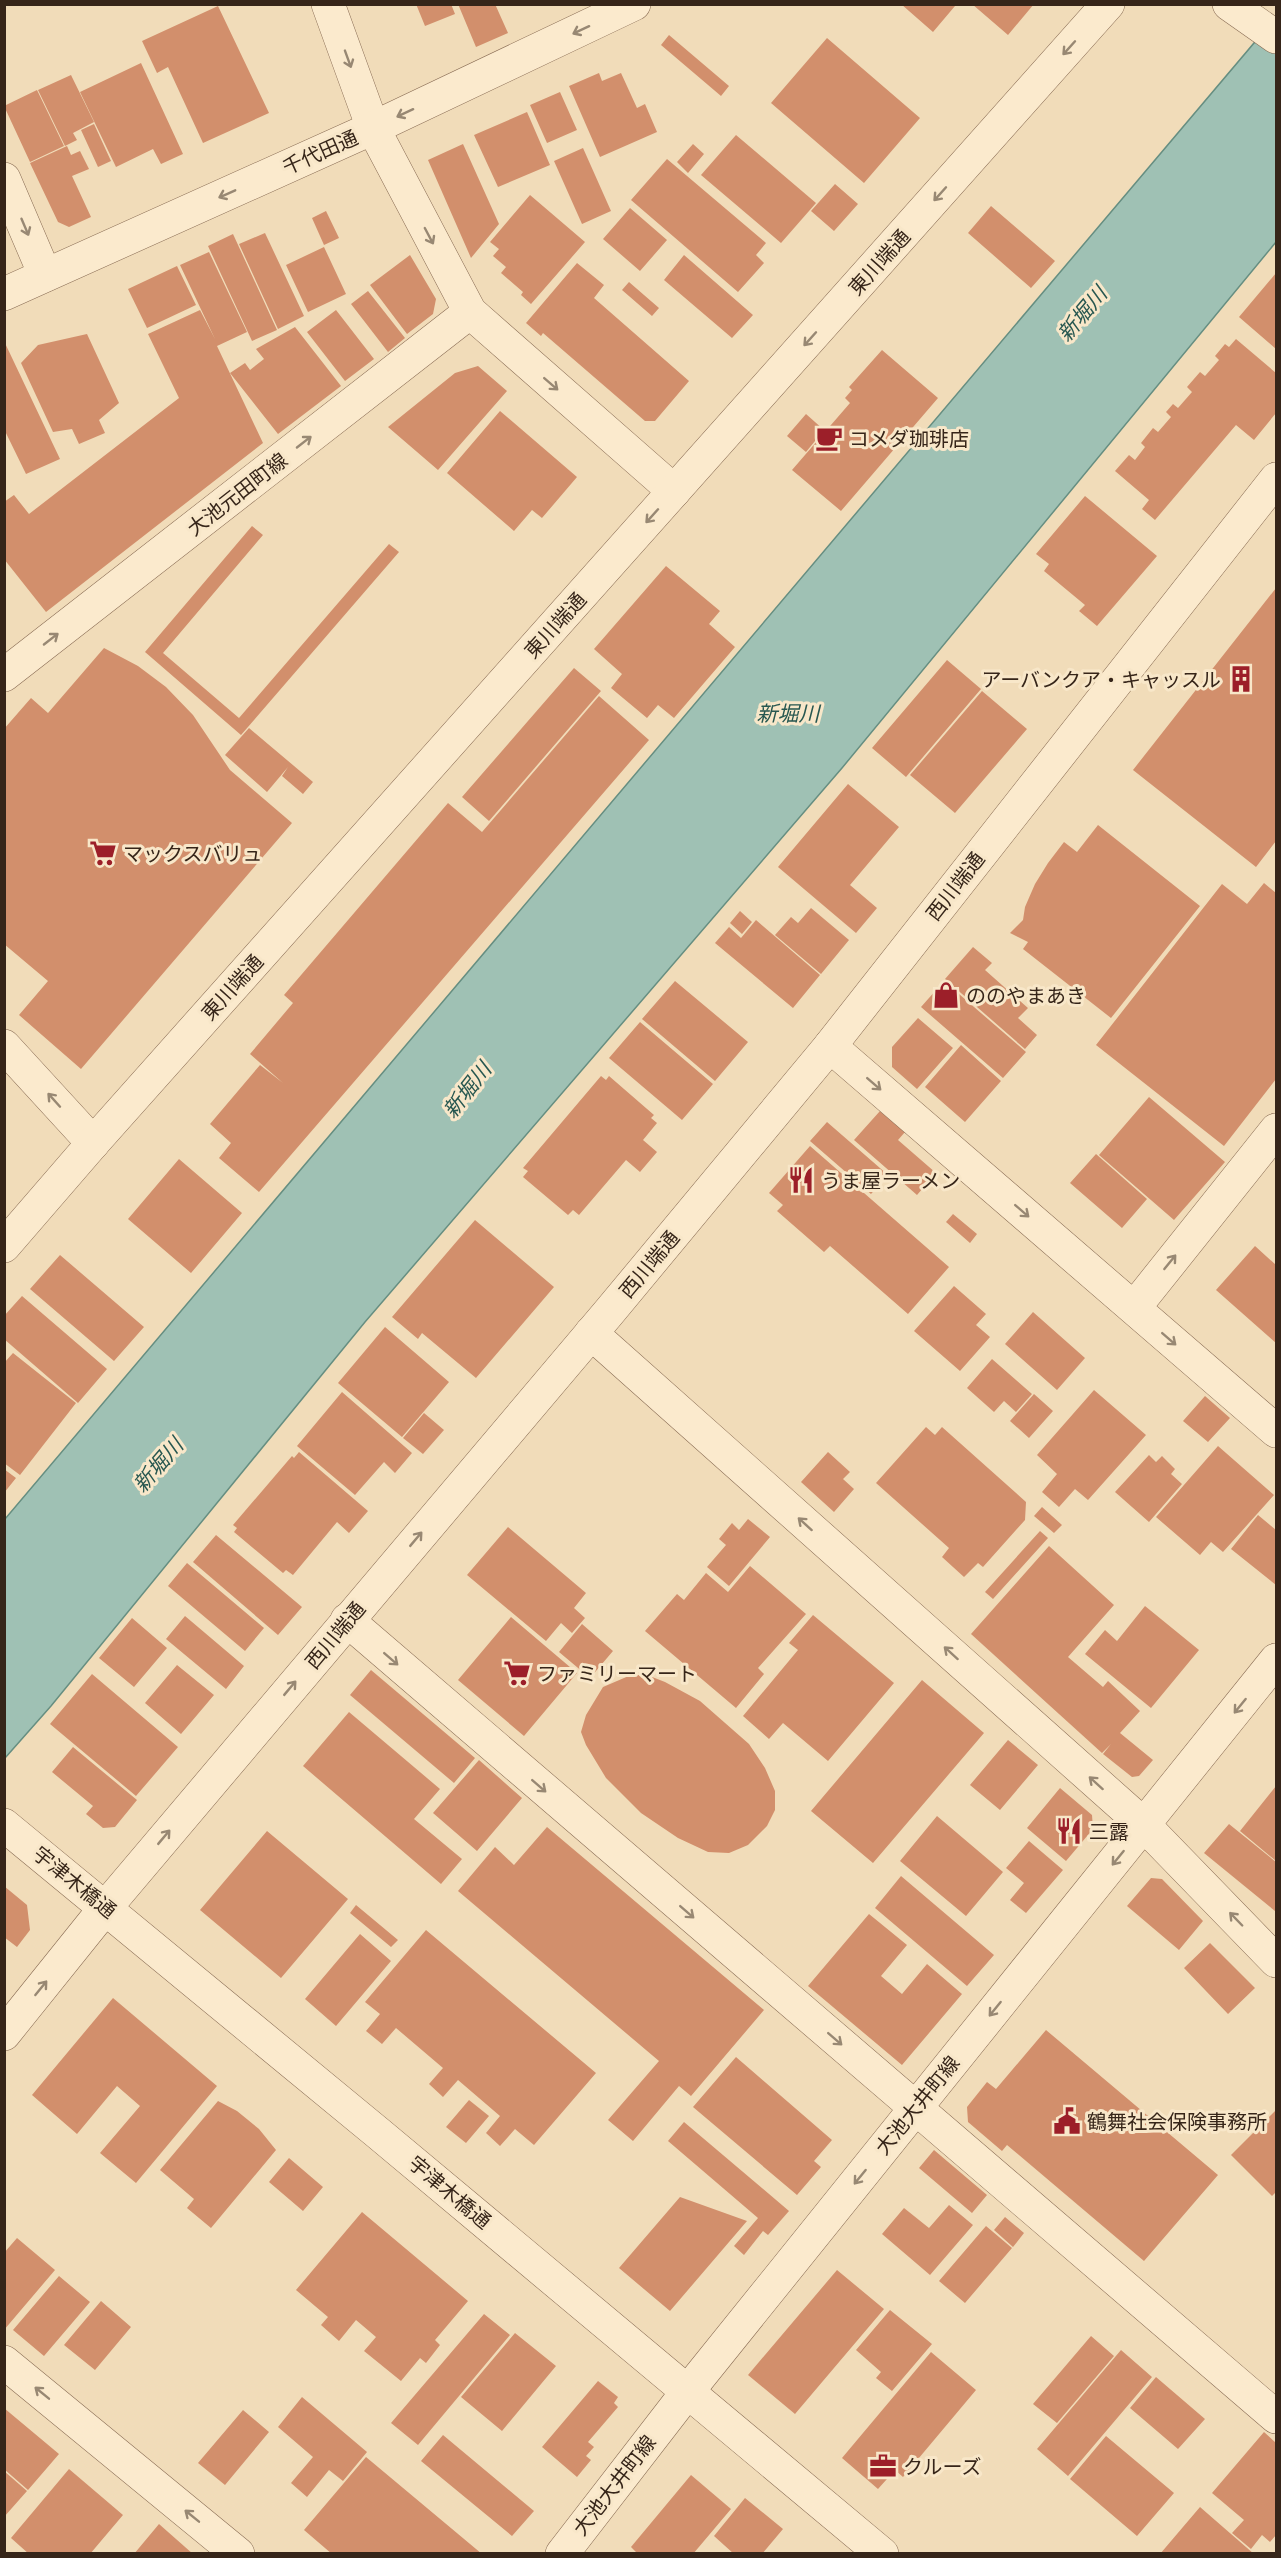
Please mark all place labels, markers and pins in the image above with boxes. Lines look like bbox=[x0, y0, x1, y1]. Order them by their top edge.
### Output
cafe icon: コメダ珈琲店 bbox=[814, 423, 844, 453]
place label: コメダ珈琲店 bbox=[849, 426, 969, 451]
building icon: アーバンクア・キャッスル bbox=[1226, 664, 1256, 694]
place label: アーバンクア・キャッスル bbox=[981, 667, 1221, 692]
supermarket icon: マックスバリュ bbox=[88, 838, 118, 868]
place label: マックスバリュ bbox=[123, 841, 262, 866]
shop icon: ののやまあき bbox=[931, 980, 961, 1010]
place label: ののやまあき bbox=[966, 983, 1086, 1008]
restaurant icon: うま屋ラーメン bbox=[786, 1165, 816, 1195]
place label: うま屋ラーメン bbox=[821, 1168, 960, 1193]
supermarket icon: ファミリーマート bbox=[502, 1658, 532, 1688]
place label: ファミリーマート bbox=[537, 1661, 697, 1686]
restaurant icon: 三露 bbox=[1054, 1816, 1084, 1846]
place label: 三露 bbox=[1089, 1819, 1129, 1844]
public building icon: 鶴舞社会保険事務所 bbox=[1052, 2106, 1082, 2136]
place label: 鶴舞社会保険事務所 bbox=[1087, 2109, 1267, 2134]
office icon: クルーズ bbox=[868, 2451, 898, 2481]
place label: クルーズ bbox=[903, 2454, 981, 2479]

